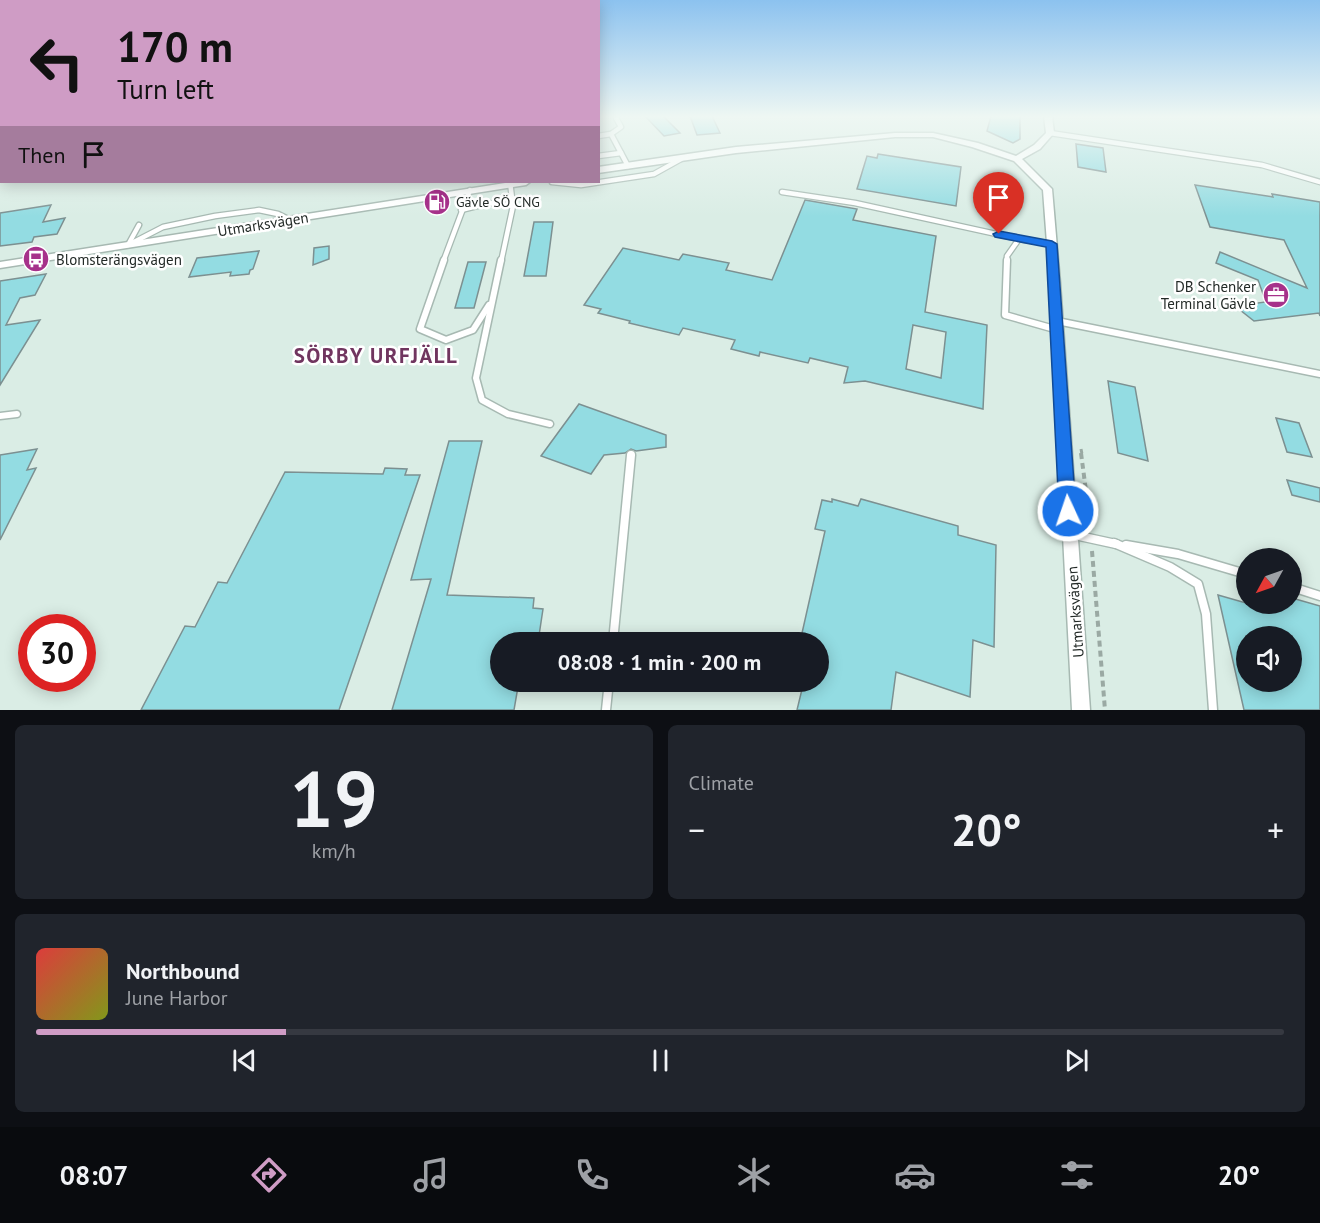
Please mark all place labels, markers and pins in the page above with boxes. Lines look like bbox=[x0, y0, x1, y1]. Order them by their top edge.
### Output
pin bbox=[973, 172, 1024, 234]
fuel station icon: Gävle SÖ CNG bbox=[422, 187, 452, 217]
place label: Gävle SÖ CNG bbox=[456, 193, 540, 211]
bus stop icon: Blomsterängsvägen bbox=[21, 244, 51, 274]
place label: Blomsterängsvägen bbox=[56, 250, 182, 269]
place label: DB Schenker Terminal Gävle bbox=[1161, 277, 1256, 313]
office icon: DB Schenker Terminal Gävle bbox=[1261, 280, 1291, 310]

